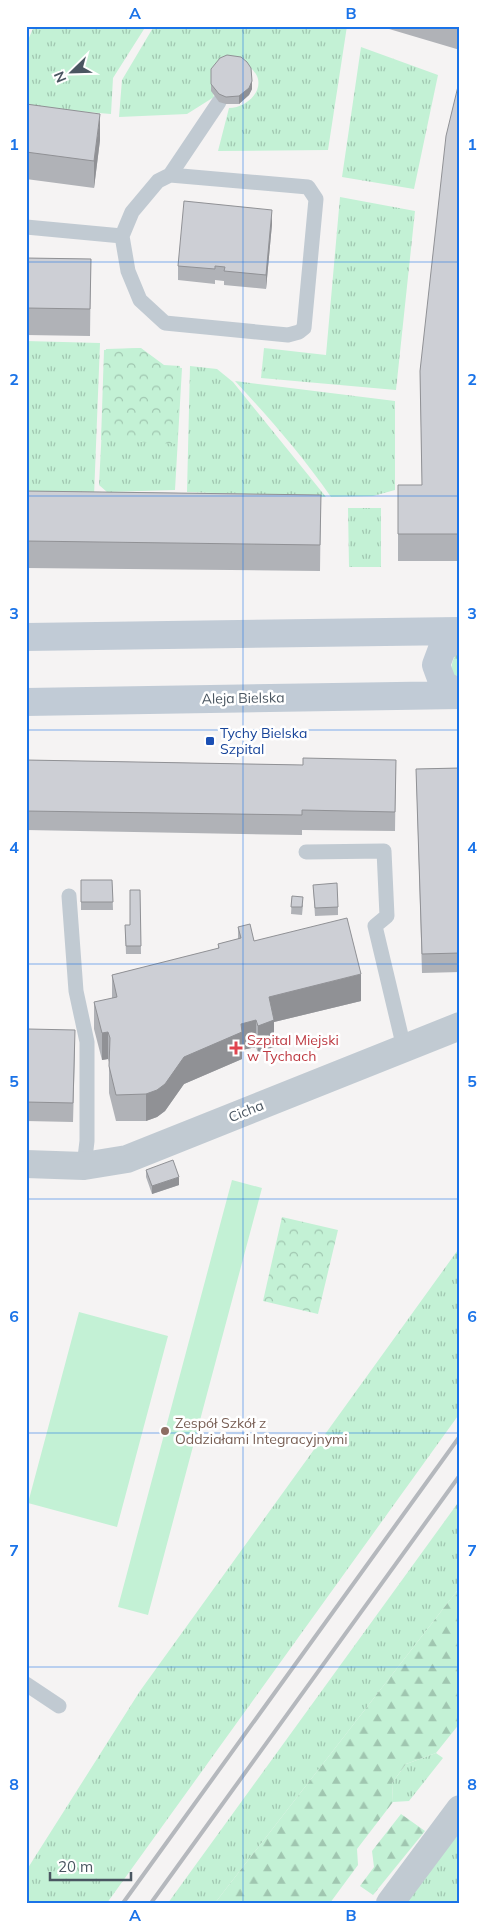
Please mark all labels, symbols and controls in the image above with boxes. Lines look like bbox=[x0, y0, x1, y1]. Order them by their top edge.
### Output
text: A bbox=[129, 3, 141, 23]
text: B bbox=[345, 3, 357, 23]
north arrow bbox=[48, 48, 98, 98]
text: N bbox=[50, 69, 70, 85]
text: 1 bbox=[9, 134, 19, 154]
text: 1 bbox=[467, 134, 477, 154]
text: 2 bbox=[9, 369, 19, 389]
text: 2 bbox=[467, 369, 477, 389]
text: 3 bbox=[9, 603, 19, 623]
text: 3 bbox=[467, 603, 477, 623]
street label: Aleja Bielska bbox=[201, 688, 285, 708]
place label: Tychy Bielska Szpital bbox=[220, 724, 307, 758]
marker: Tychy Bielska Szpital bbox=[204, 735, 216, 747]
text: 4 bbox=[9, 837, 19, 857]
text: 4 bbox=[467, 837, 477, 857]
place label: Szpital Miejski w Tychach bbox=[247, 1031, 339, 1065]
marker: Szpital Miejski w Tychach bbox=[229, 1041, 243, 1055]
text: 5 bbox=[9, 1071, 19, 1091]
text: 5 bbox=[467, 1071, 477, 1091]
street label: Cicha bbox=[226, 1096, 266, 1126]
text: 6 bbox=[9, 1306, 19, 1326]
text: 6 bbox=[467, 1306, 477, 1326]
place label: Zespół Szkół z Oddziałami Integracyjnymi bbox=[175, 1414, 348, 1448]
marker: Zespół Szkół z Oddziałami Integracyjnymi bbox=[159, 1425, 171, 1437]
text: 7 bbox=[9, 1540, 19, 1560]
text: 7 bbox=[467, 1540, 477, 1560]
text: 8 bbox=[9, 1774, 19, 1794]
text: 8 bbox=[467, 1774, 477, 1794]
scale bar bbox=[50, 1849, 131, 1881]
text: 20 m bbox=[58, 1857, 93, 1876]
text: A bbox=[129, 1905, 141, 1925]
text: B bbox=[345, 1905, 357, 1925]

